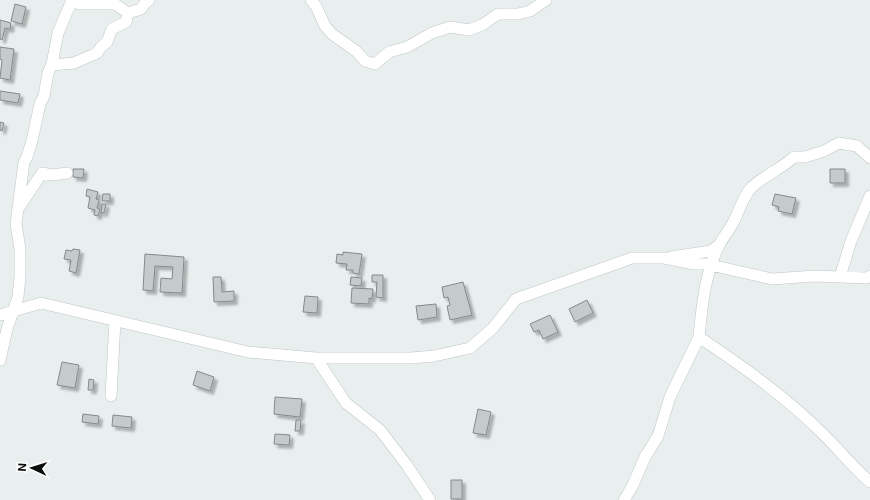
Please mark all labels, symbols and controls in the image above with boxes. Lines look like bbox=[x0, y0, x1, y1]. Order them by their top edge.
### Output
north arrow bbox=[12, 448, 52, 488]
text: N bbox=[15, 463, 29, 472]

